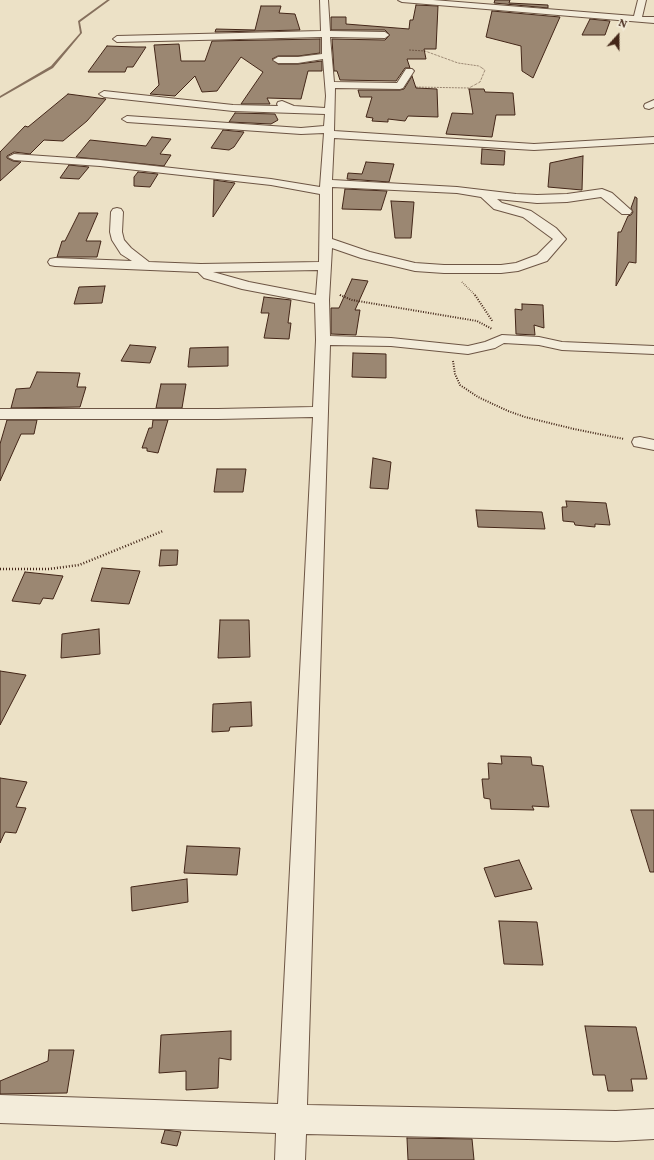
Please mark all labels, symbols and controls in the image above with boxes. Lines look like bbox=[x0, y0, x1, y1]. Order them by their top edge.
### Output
north arrow bbox=[598, 16, 638, 56]
text: N bbox=[616, 16, 629, 33]

